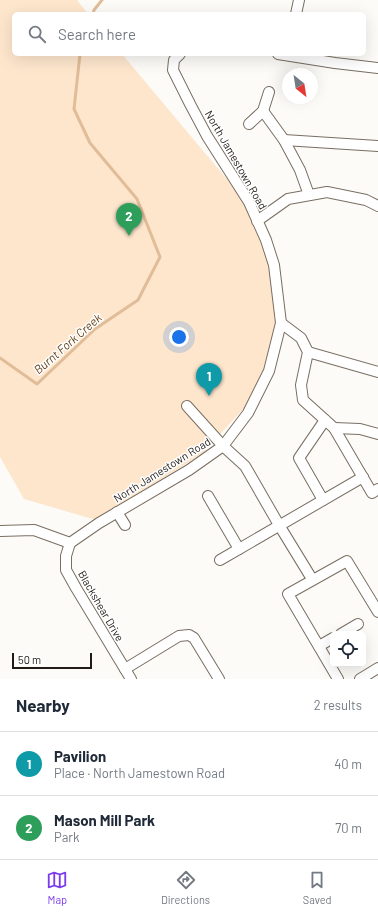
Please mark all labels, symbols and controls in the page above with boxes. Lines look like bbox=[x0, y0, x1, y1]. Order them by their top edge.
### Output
search box bbox=[12, 12, 366, 56]
icon: search bbox=[26, 23, 48, 45]
text: Search here bbox=[58, 25, 136, 43]
north arrow bbox=[282, 68, 318, 104]
street label: North Jamestown Road bbox=[203, 108, 270, 211]
pin: 2 bbox=[116, 203, 142, 236]
water label: Burnt Fork Creek bbox=[31, 310, 104, 376]
your location bbox=[169, 327, 189, 347]
pin: 1 bbox=[196, 363, 222, 396]
street label: North Jamestown Road bbox=[111, 434, 213, 505]
street label: Blackshear Drive bbox=[76, 568, 127, 644]
map controls bbox=[330, 631, 366, 667]
button: locate bbox=[330, 631, 366, 667]
scale bar bbox=[12, 651, 92, 670]
text: 50 m bbox=[18, 653, 41, 666]
text: Nearby bbox=[16, 695, 70, 715]
text: 2 results bbox=[314, 697, 362, 713]
text: Pavilion bbox=[54, 747, 106, 765]
text: 1 bbox=[27, 756, 31, 772]
text: 40 m bbox=[334, 756, 362, 772]
text: Place · North Jamestown Road bbox=[54, 765, 225, 781]
text: Mason Mill Park bbox=[54, 811, 155, 829]
text: 2 bbox=[25, 820, 33, 836]
text: 70 m bbox=[335, 820, 362, 836]
text: Park bbox=[54, 829, 80, 845]
tab: Map bbox=[46, 869, 68, 906]
tab: Directions bbox=[161, 869, 210, 906]
tab: Saved bbox=[303, 869, 332, 906]

